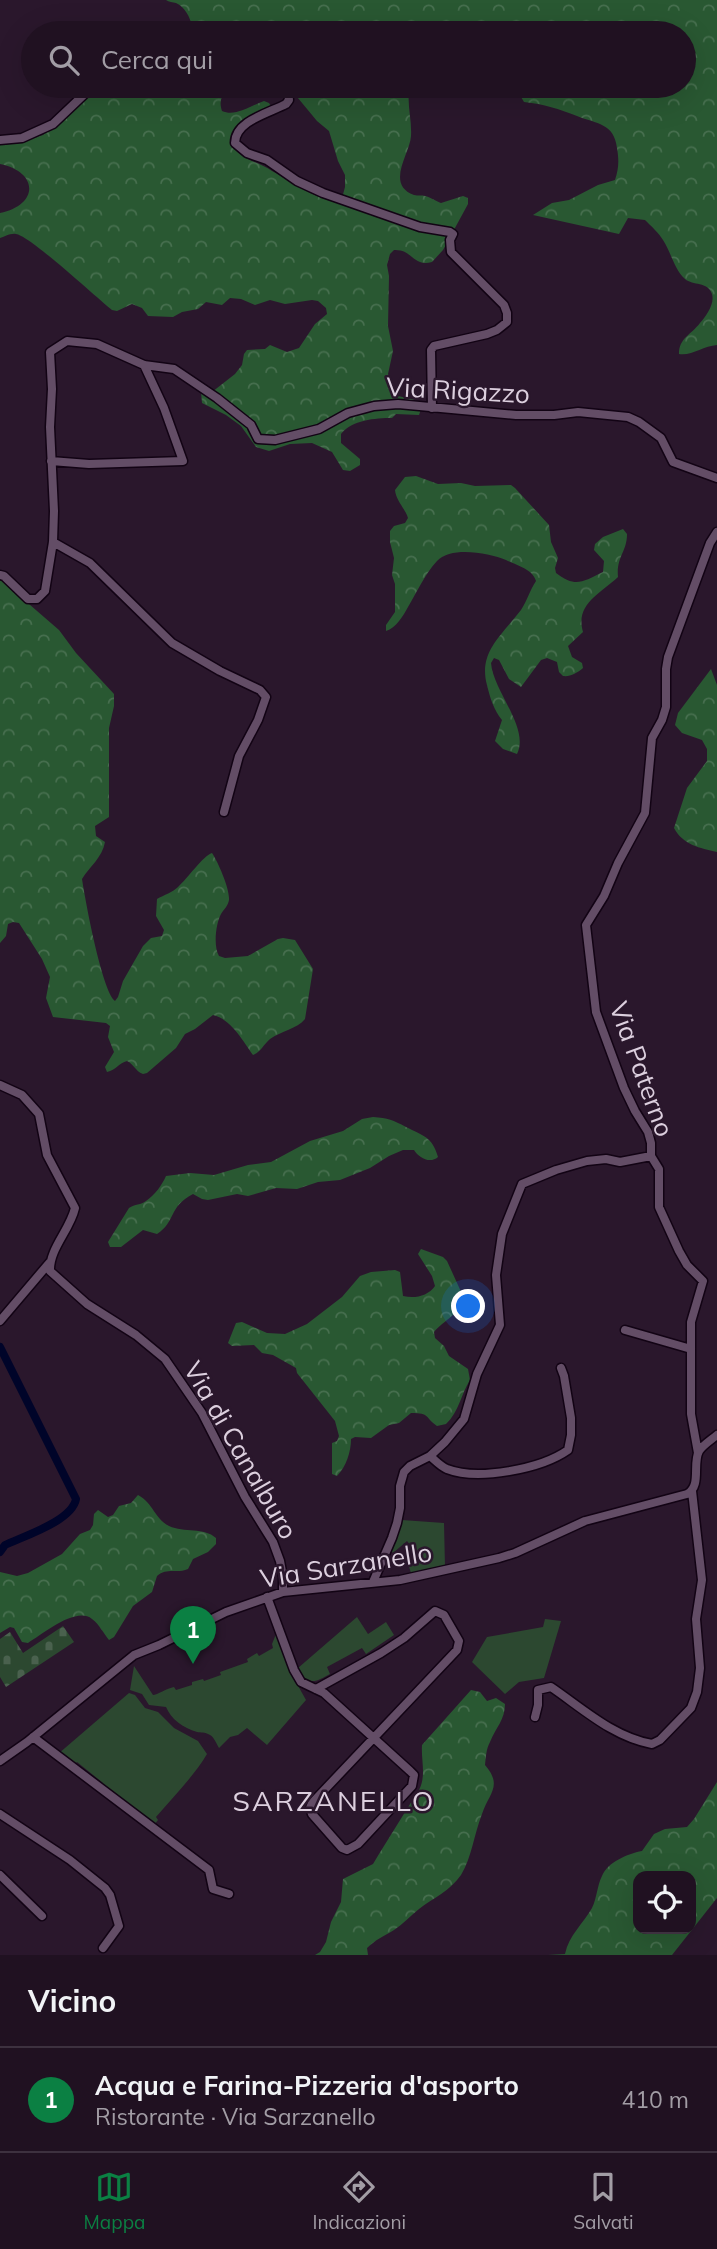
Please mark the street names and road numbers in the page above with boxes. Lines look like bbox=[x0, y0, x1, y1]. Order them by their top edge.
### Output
street label: Via Rigazzo bbox=[385, 370, 531, 410]
street label: Via Paterno bbox=[602, 997, 682, 1141]
street label: Via di Canalburo bbox=[177, 1355, 305, 1545]
street label: Via Sarzanello bbox=[258, 1535, 434, 1595]

